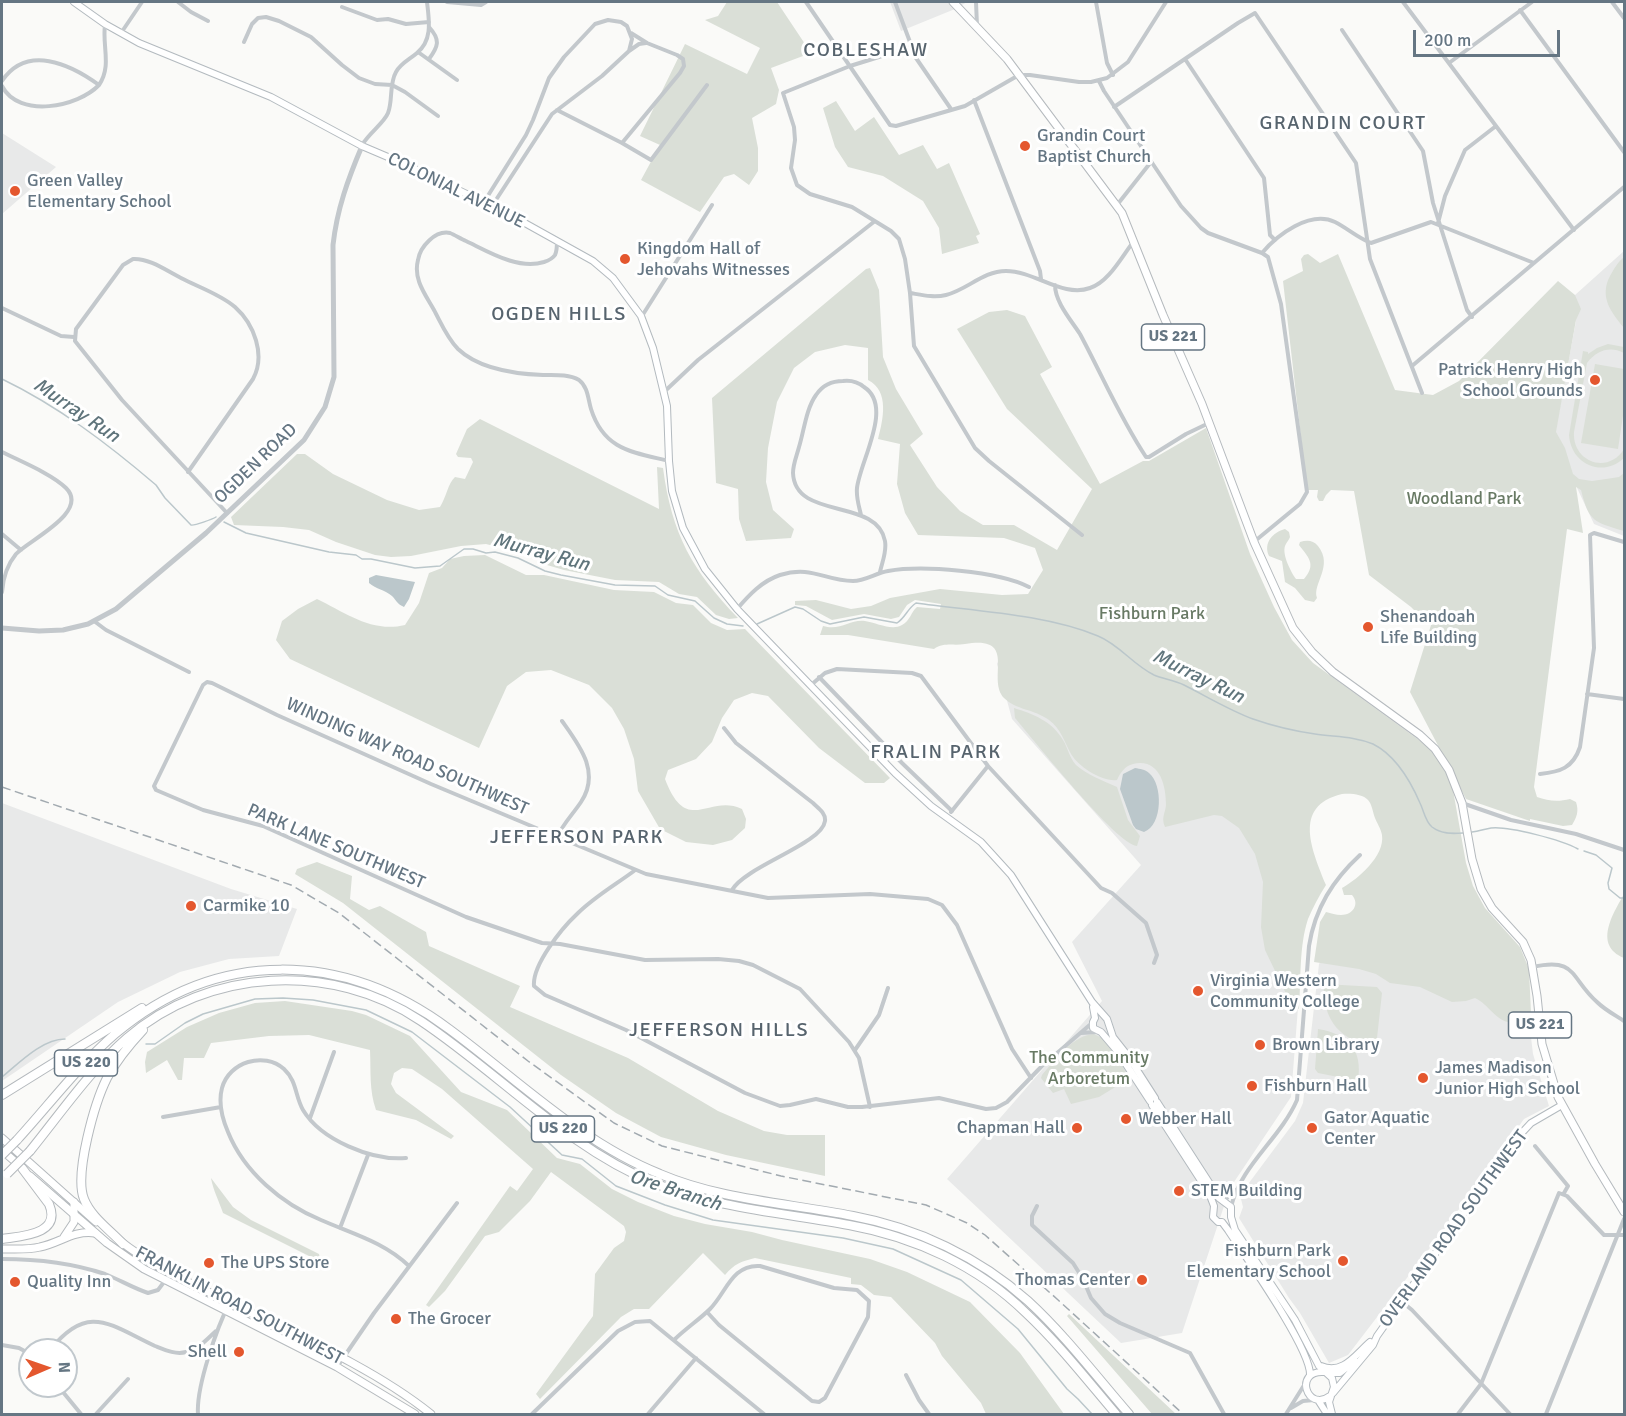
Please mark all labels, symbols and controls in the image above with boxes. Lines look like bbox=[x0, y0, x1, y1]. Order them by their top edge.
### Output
scale bar bbox=[1416, 18, 1563, 56]
text: 200 m bbox=[1424, 29, 1471, 51]
district label: COBLESHAW bbox=[803, 39, 929, 63]
district label: GRANDIN COURT bbox=[1259, 112, 1427, 136]
place label: Grandin Court Baptist Church bbox=[1037, 125, 1151, 168]
marker: Grandin Court Baptist Church bbox=[1018, 139, 1032, 153]
street label: COLONIAL AVENUE bbox=[384, 148, 528, 234]
place label: Green Valley Elementary School bbox=[27, 170, 172, 213]
marker: Green Valley Elementary School bbox=[8, 184, 22, 198]
place label: Kingdom Hall of Jehovahs Witnesses bbox=[637, 238, 790, 280]
marker: Kingdom Hall of Jehovahs Witnesses bbox=[618, 252, 632, 266]
district label: OGDEN HILLS bbox=[491, 303, 627, 327]
road number: US 221 bbox=[1142, 324, 1204, 350]
place label: Patrick Henry High School Grounds bbox=[1438, 359, 1583, 401]
water label: Murray Run bbox=[28, 373, 124, 449]
marker: Patrick Henry High School Grounds bbox=[1588, 373, 1602, 387]
street label: OGDEN ROAD bbox=[210, 419, 302, 509]
park label: Woodland Park bbox=[1406, 488, 1522, 510]
water label: Murray Run bbox=[490, 529, 592, 577]
park label: Fishburn Park bbox=[1099, 603, 1205, 625]
place label: Shenandoah Life Building bbox=[1380, 606, 1477, 648]
marker: Shenandoah Life Building bbox=[1361, 620, 1375, 634]
water label: Murray Run bbox=[1148, 645, 1248, 709]
street label: WINDING WAY ROAD SOUTHWEST bbox=[283, 694, 531, 820]
district label: FRALIN PARK bbox=[870, 741, 1002, 765]
street label: PARK LANE SOUTHWEST bbox=[244, 800, 428, 894]
district label: JEFFERSON PARK bbox=[490, 826, 664, 850]
place label: Carmike 10 bbox=[203, 895, 290, 917]
marker: Carmike 10 bbox=[184, 899, 198, 913]
place label: Virginia Western Community College bbox=[1210, 970, 1360, 1012]
marker: Virginia Western Community College bbox=[1191, 984, 1205, 998]
road number: US 221 bbox=[1508, 1012, 1572, 1038]
district label: JEFFERSON HILLS bbox=[629, 1019, 809, 1043]
place label: Brown Library bbox=[1272, 1034, 1379, 1056]
marker: Brown Library bbox=[1253, 1038, 1267, 1052]
park label: The Community Arboretum bbox=[1029, 1047, 1149, 1090]
road number: US 220 bbox=[54, 1050, 118, 1076]
place label: James Madison Junior High School bbox=[1435, 1057, 1580, 1100]
marker: James Madison Junior High School bbox=[1416, 1071, 1430, 1085]
place label: Fishburn Hall bbox=[1264, 1075, 1367, 1097]
marker: Fishburn Hall bbox=[1245, 1079, 1259, 1093]
place label: Gator Aquatic Center bbox=[1324, 1107, 1430, 1150]
place label: Webber Hall bbox=[1138, 1108, 1232, 1130]
marker: Webber Hall bbox=[1119, 1112, 1133, 1126]
road number: US 220 bbox=[532, 1116, 594, 1142]
place label: Chapman Hall bbox=[957, 1117, 1065, 1139]
marker: Chapman Hall bbox=[1070, 1121, 1084, 1135]
marker: Gator Aquatic Center bbox=[1305, 1121, 1319, 1135]
street label: OVERLAND ROAD SOUTHWEST bbox=[1375, 1126, 1533, 1332]
water label: Ore Branch bbox=[626, 1165, 724, 1217]
place label: STEM Building bbox=[1191, 1180, 1302, 1202]
marker: STEM Building bbox=[1172, 1184, 1186, 1198]
place label: Fishburn Park Elementary School bbox=[1186, 1240, 1331, 1282]
street label: FRANKLIN ROAD SOUTHWEST bbox=[131, 1242, 347, 1370]
place label: The UPS Store bbox=[221, 1252, 330, 1274]
marker: Fishburn Park Elementary School bbox=[1336, 1254, 1350, 1268]
marker: The UPS Store bbox=[202, 1256, 216, 1270]
place label: Thomas Center bbox=[1015, 1269, 1130, 1291]
place label: Quality Inn bbox=[27, 1271, 111, 1293]
marker: Thomas Center bbox=[1135, 1273, 1149, 1287]
marker: Quality Inn bbox=[8, 1275, 22, 1289]
place label: The Grocer bbox=[408, 1308, 491, 1330]
marker: The Grocer bbox=[389, 1312, 403, 1326]
north arrow bbox=[18, 1338, 78, 1398]
place label: Shell bbox=[188, 1341, 227, 1363]
marker: Shell bbox=[232, 1345, 246, 1359]
text: N bbox=[54, 1362, 74, 1373]

